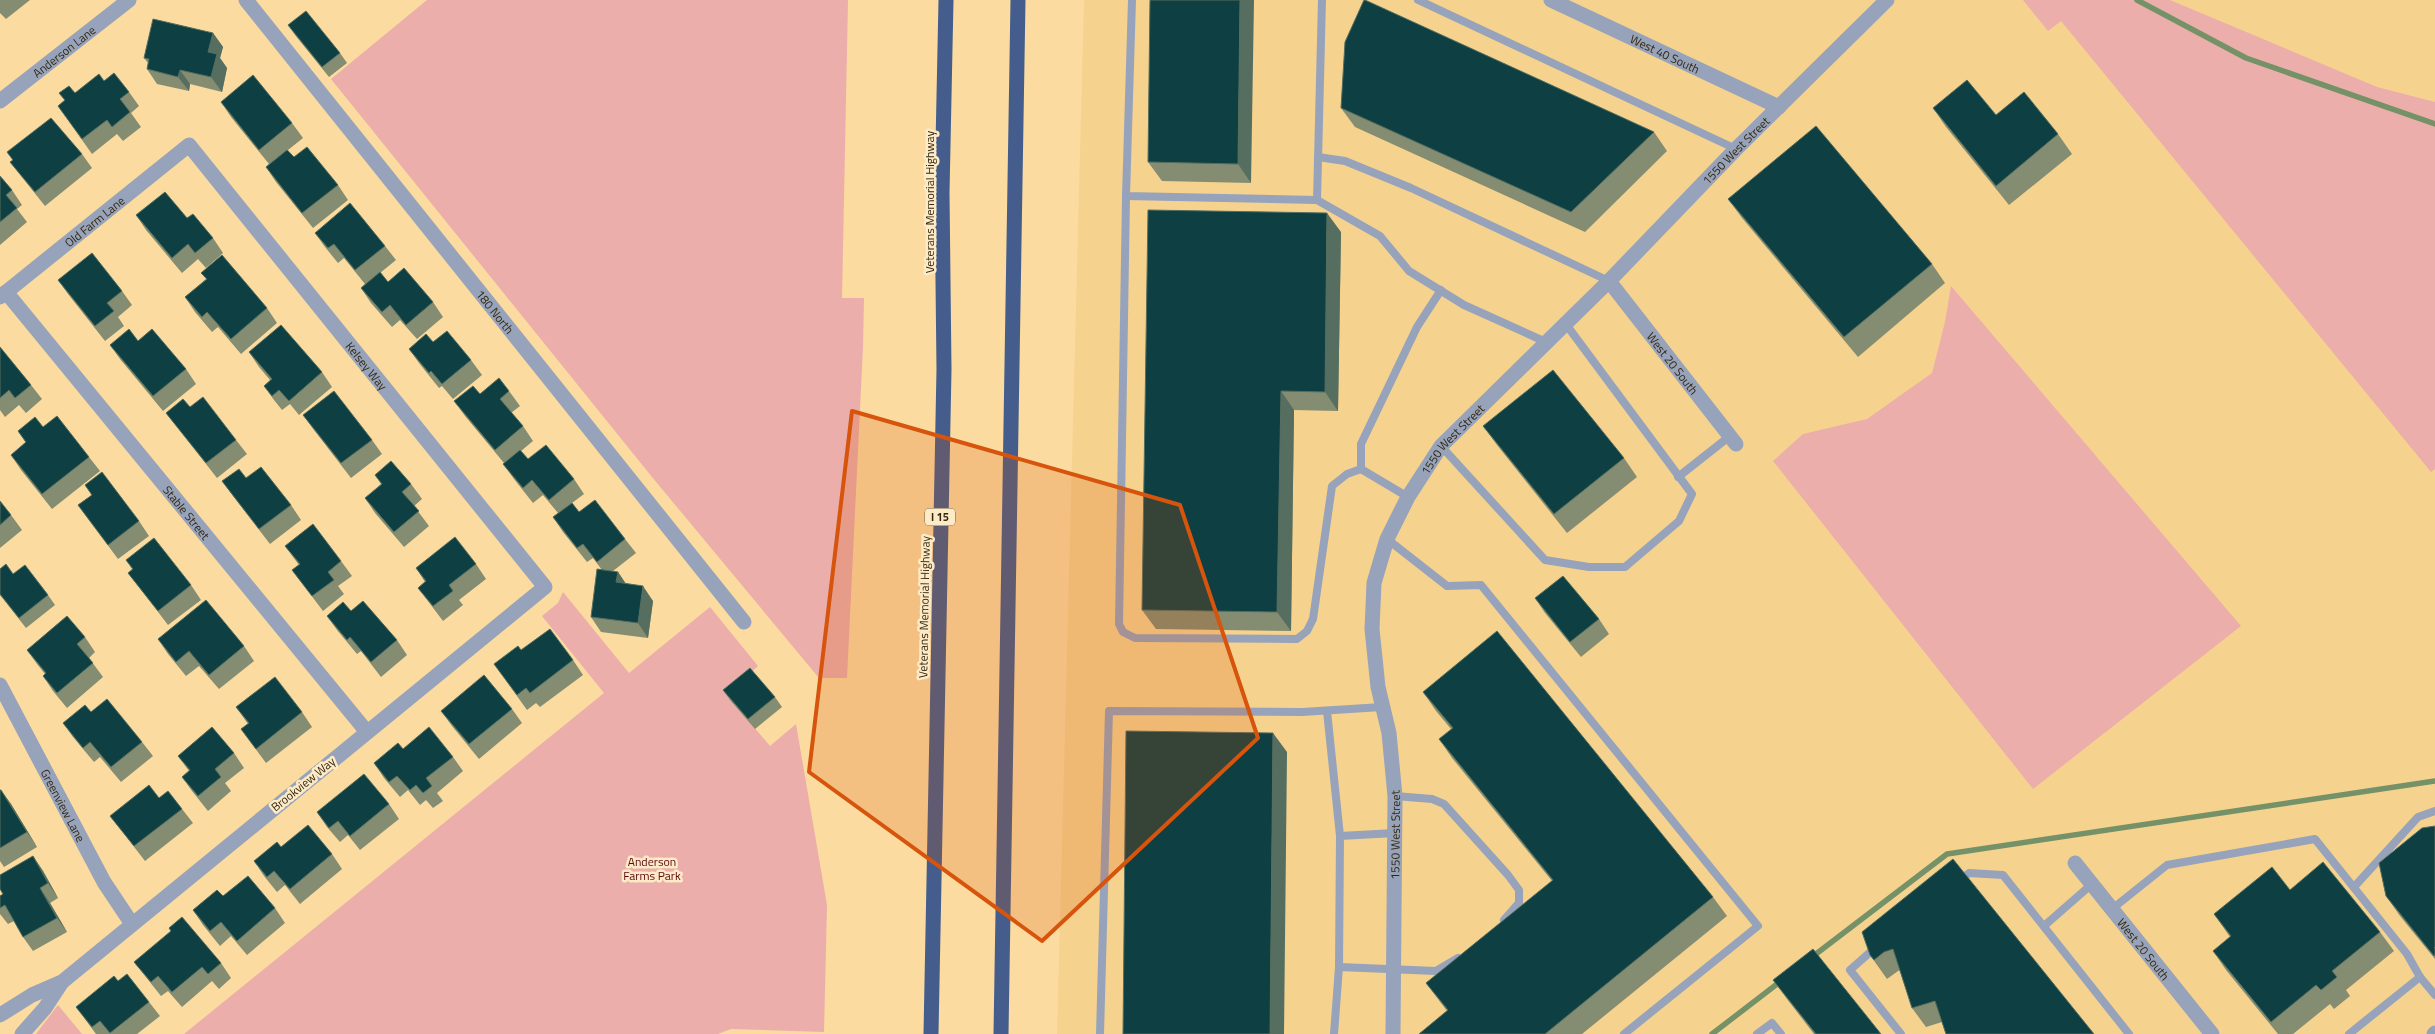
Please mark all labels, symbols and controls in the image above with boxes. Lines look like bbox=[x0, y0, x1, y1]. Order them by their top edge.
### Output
street label: Anderson Lane bbox=[28, 20, 99, 82]
street label: West 40 South bbox=[1627, 29, 1703, 78]
street label: 1550 West Street bbox=[1697, 111, 1774, 189]
street label: Veterans Memorial Highway bbox=[920, 131, 939, 273]
street label: Old Farm Lane bbox=[60, 191, 129, 251]
street label: 180 North bbox=[472, 285, 519, 338]
street label: West 20 South bbox=[1642, 328, 1703, 398]
street label: Kelsey Way bbox=[341, 337, 392, 394]
street label: 1550 West Street bbox=[1415, 399, 1489, 478]
street label: Stable Street bbox=[159, 481, 215, 544]
road number: I 15 bbox=[925, 508, 955, 526]
street label: Veterans Memorial Highway bbox=[913, 535, 935, 678]
street label: Brookview Way bbox=[267, 752, 340, 816]
street label: Greenview Lane bbox=[36, 765, 91, 845]
street label: 1550 West Street bbox=[1385, 789, 1405, 880]
park label: Anderson Farms Park bbox=[623, 852, 681, 885]
street label: West 20 South bbox=[2113, 914, 2175, 984]

